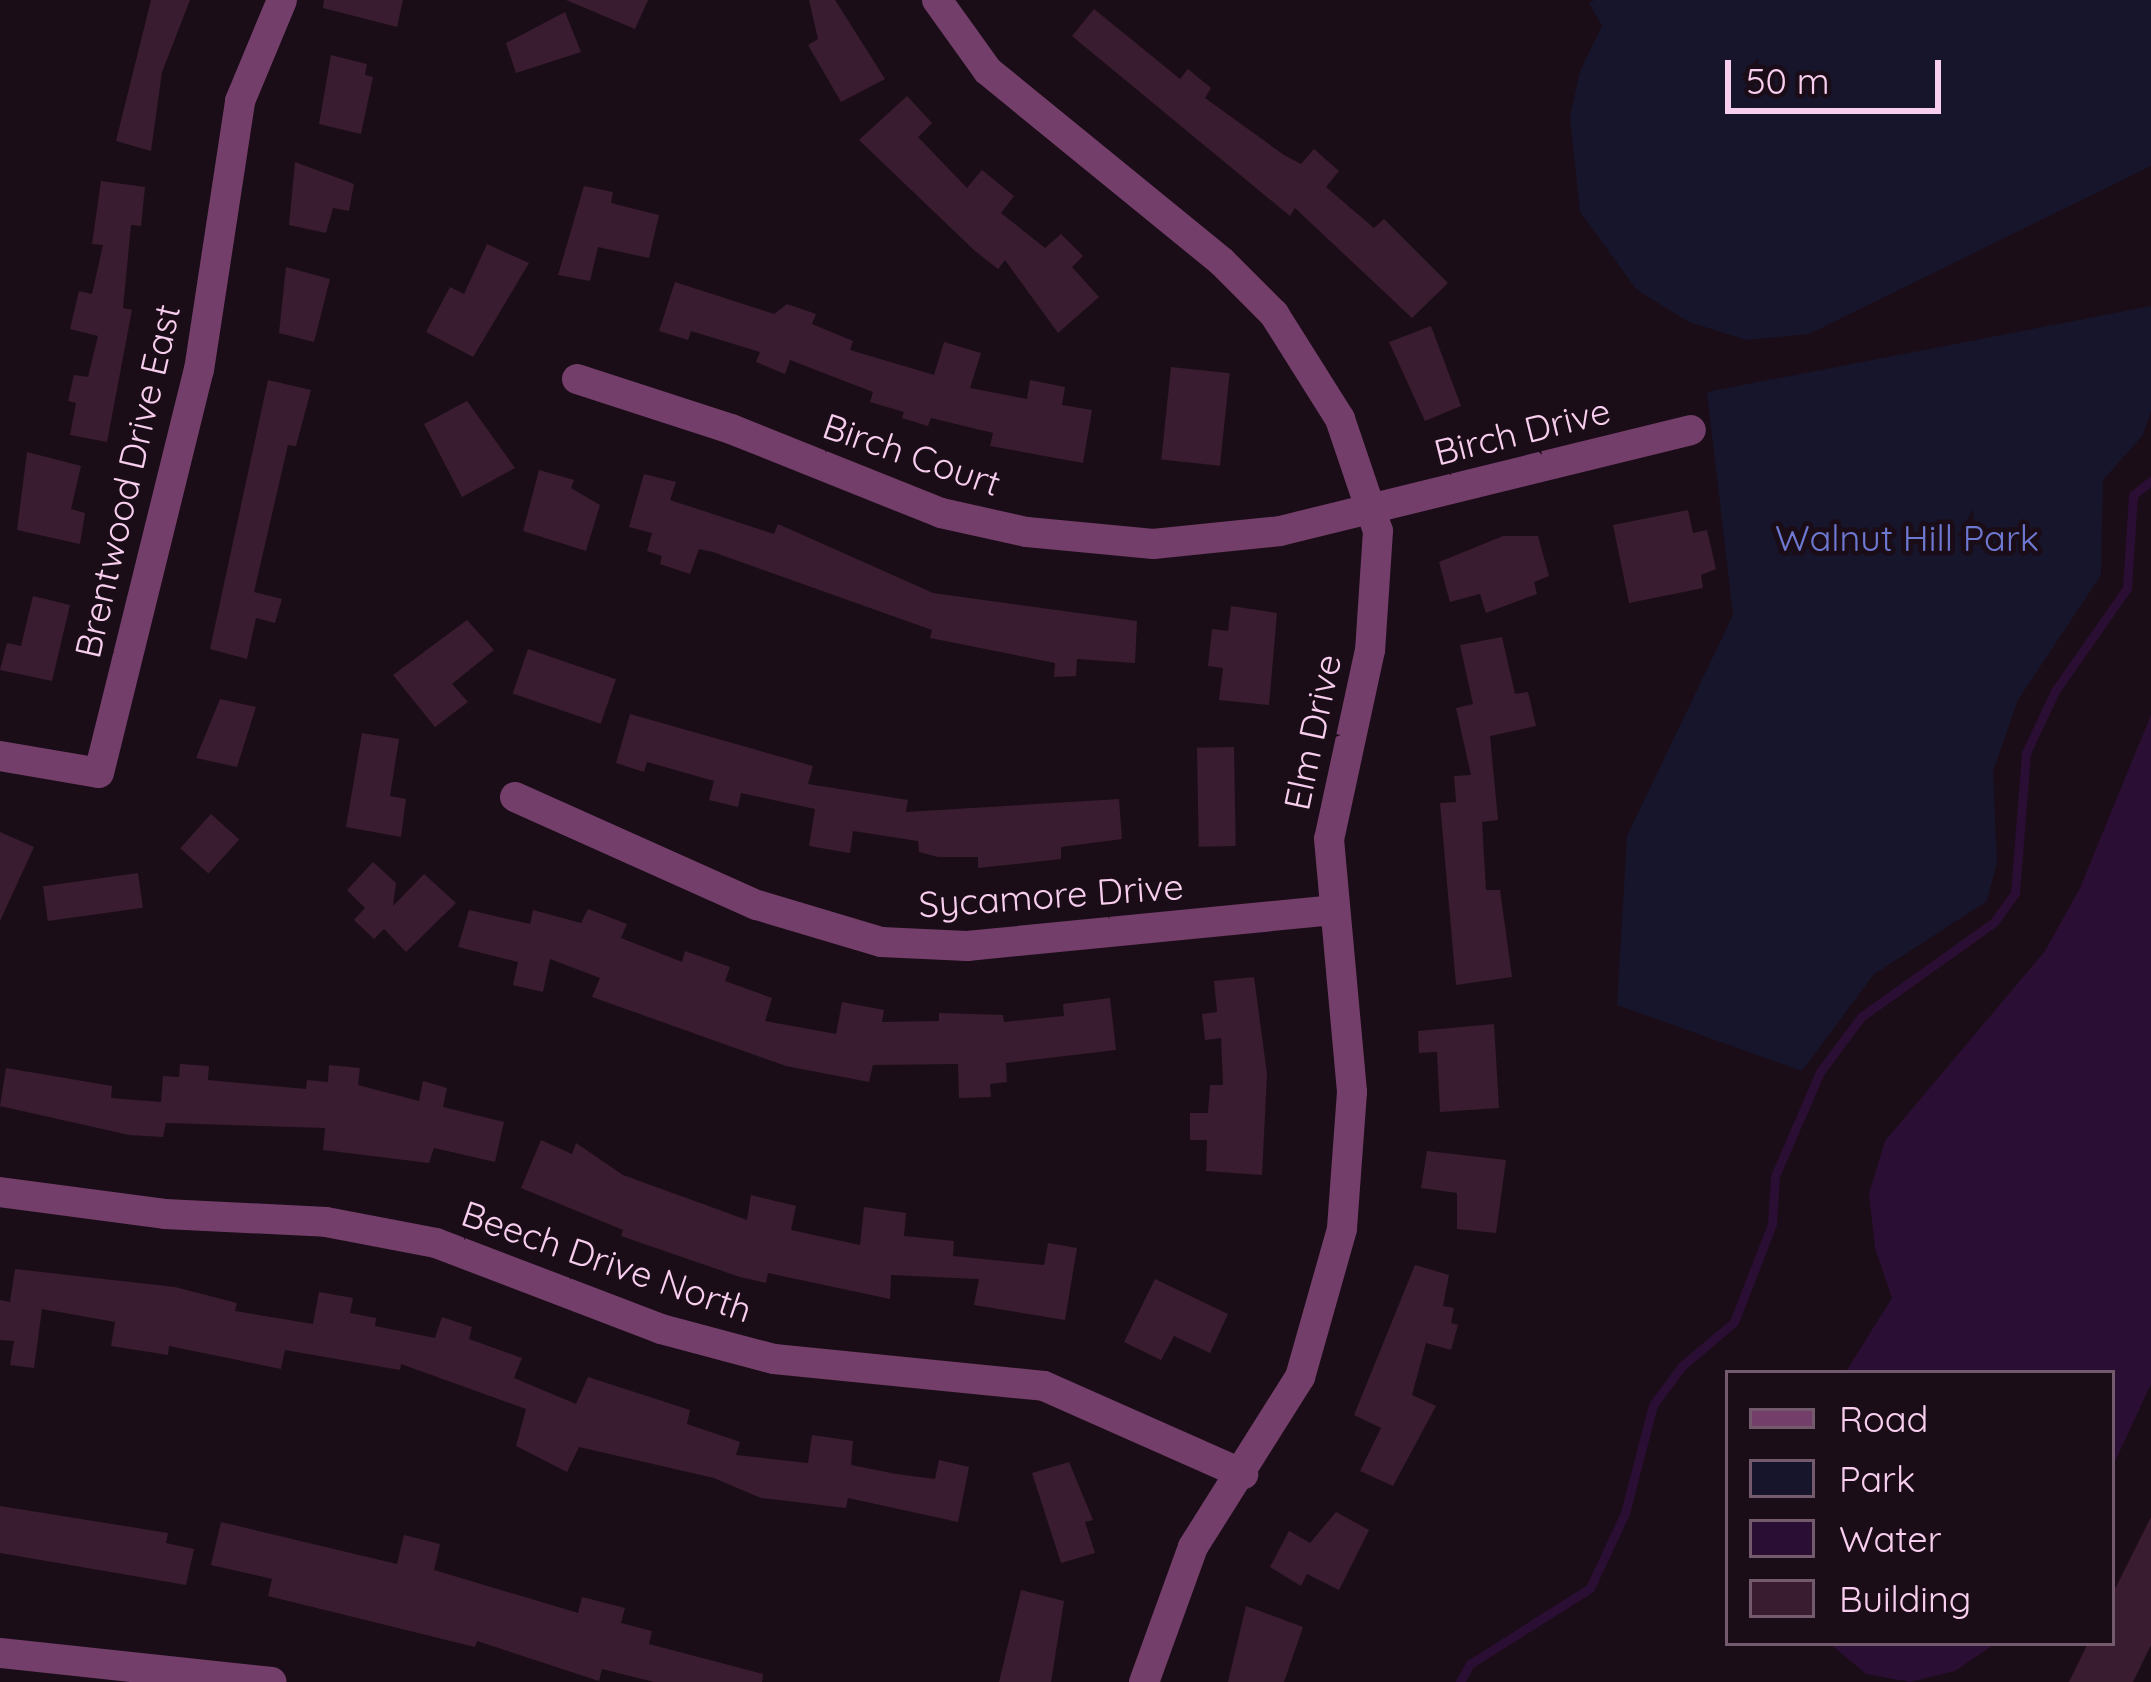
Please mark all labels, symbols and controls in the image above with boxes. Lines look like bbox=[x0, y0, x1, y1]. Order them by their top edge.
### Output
scale bar bbox=[1731, 36, 1947, 110]
text: 50 m bbox=[1746, 58, 1830, 103]
street label: Brentwood Drive East bbox=[65, 300, 189, 662]
street label: Birch Drive bbox=[1430, 388, 1614, 474]
street label: Birch Court bbox=[818, 403, 1006, 505]
park label: Walnut Hill Park bbox=[1775, 516, 2039, 560]
street label: Elm Drive bbox=[1274, 650, 1350, 814]
street label: Sycamore Drive bbox=[917, 864, 1185, 926]
street label: Beech Drive North bbox=[456, 1191, 758, 1331]
legend bbox=[1725, 1370, 2115, 1646]
text: Road bbox=[1839, 1396, 1928, 1441]
text: Park bbox=[1839, 1456, 1915, 1501]
text: Water bbox=[1839, 1516, 1942, 1561]
text: Building bbox=[1839, 1576, 1971, 1621]

